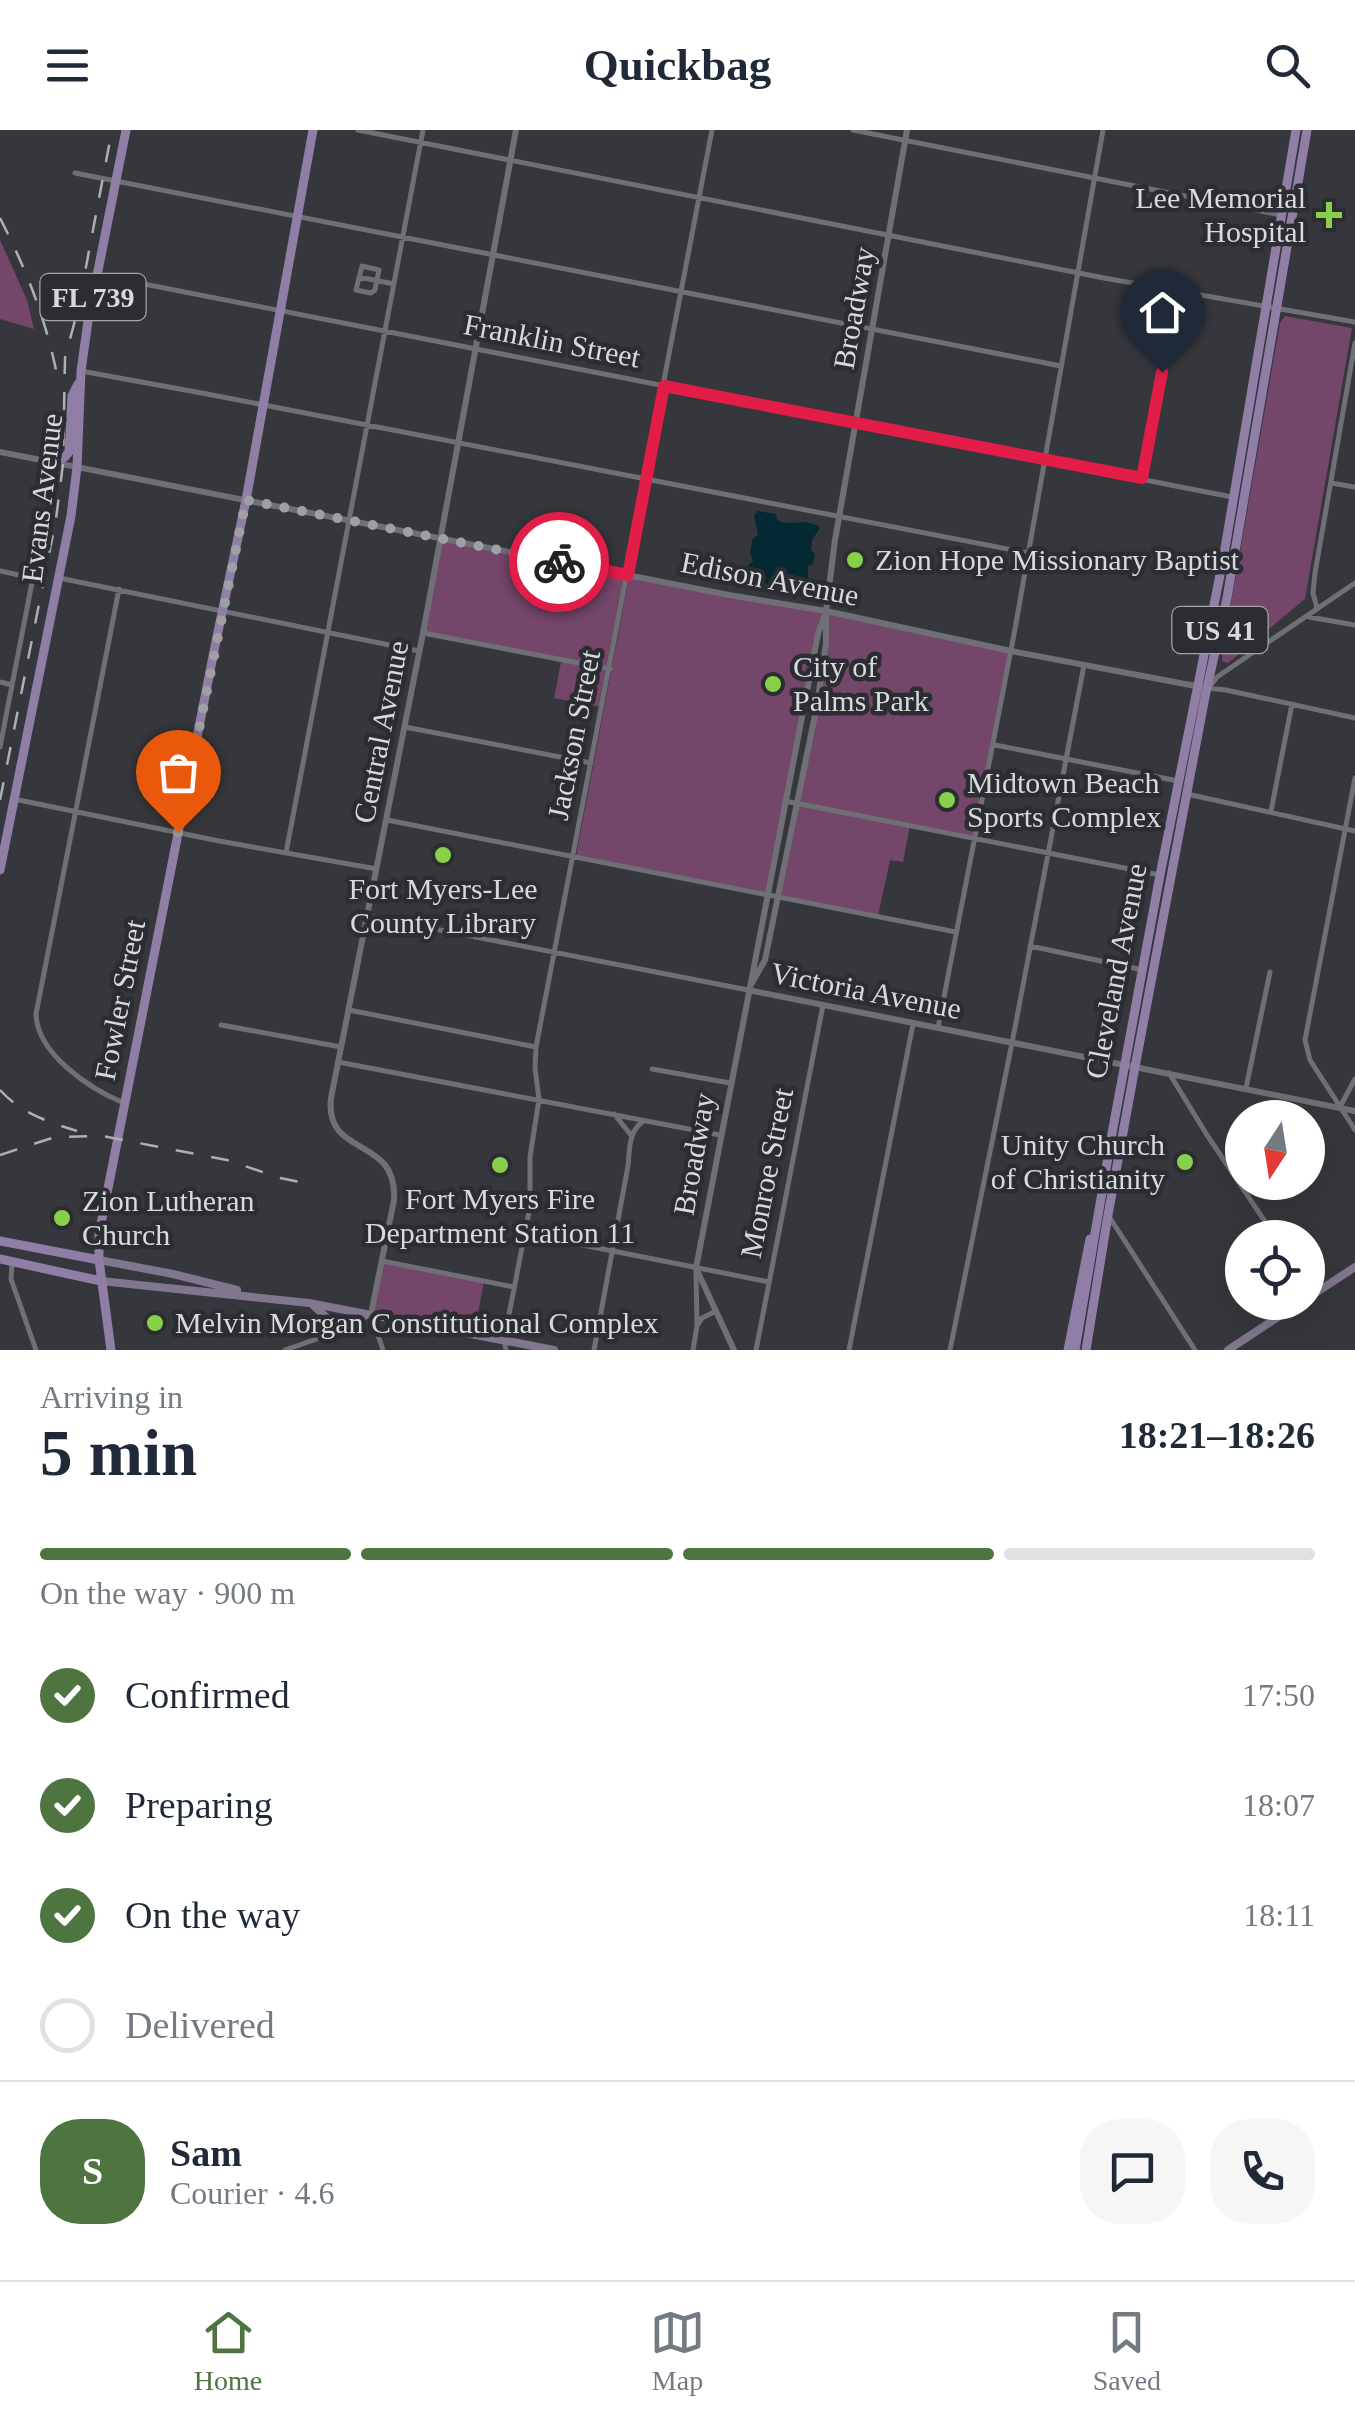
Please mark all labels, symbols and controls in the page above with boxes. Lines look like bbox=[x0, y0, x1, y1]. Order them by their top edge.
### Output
icon: menu bbox=[40, 38, 95, 93]
icon: search bbox=[1260, 38, 1315, 93]
text: Quickbag bbox=[584, 40, 771, 90]
place label: Lee Memorial Hospital bbox=[1135, 181, 1306, 248]
marker: Lee Memorial Hospital bbox=[1316, 202, 1342, 228]
street label: Broadway bbox=[827, 244, 880, 371]
pin bbox=[1120, 270, 1205, 373]
road number: FL 739 bbox=[41, 274, 146, 320]
icon: home bbox=[1135, 285, 1190, 340]
street label: Franklin Street bbox=[461, 307, 644, 374]
street label: Evans Avenue bbox=[15, 411, 68, 584]
courier bbox=[509, 512, 609, 612]
icon: bike bbox=[532, 535, 587, 590]
place label: Zion Hope Missionary Baptist bbox=[875, 543, 1240, 576]
street label: Edison Avenue bbox=[678, 545, 862, 612]
marker: Zion Hope Missionary Baptist bbox=[844, 549, 866, 571]
road number: US 41 bbox=[1172, 607, 1268, 653]
street label: Central Avenue bbox=[347, 638, 414, 826]
street label: Jackson Street bbox=[541, 646, 606, 823]
place label: City of Palms Park bbox=[793, 650, 929, 717]
marker: City of Palms Park bbox=[762, 673, 784, 695]
pin bbox=[136, 730, 221, 833]
icon: bag bbox=[151, 745, 206, 800]
place label: Midtown Beach Sports Complex bbox=[967, 766, 1161, 833]
marker: Midtown Beach Sports Complex bbox=[936, 789, 958, 811]
marker: Fort Myers-Lee County Library bbox=[432, 844, 454, 866]
street label: Cleveland Avenue bbox=[1078, 860, 1153, 1081]
place label: Fort Myers-Lee County Library bbox=[348, 872, 538, 939]
street label: Fowler Street bbox=[88, 916, 151, 1083]
street label: Victoria Avenue bbox=[768, 956, 964, 1025]
street label: Monroe Street bbox=[734, 1084, 799, 1261]
street label: Broadway bbox=[667, 1090, 720, 1217]
north arrow bbox=[1225, 1100, 1325, 1200]
map controls bbox=[1225, 1100, 1325, 1320]
place label: Unity Church of Christianity bbox=[991, 1128, 1165, 1195]
marker: Unity Church of Christianity bbox=[1174, 1151, 1196, 1173]
marker: Fort Myers Fire Department Station 11 bbox=[489, 1154, 511, 1176]
place label: Fort Myers Fire Department Station 11 bbox=[365, 1182, 635, 1249]
place label: Zion Lutheran Church bbox=[82, 1184, 254, 1251]
marker: Zion Lutheran Church bbox=[51, 1207, 73, 1229]
button: locate bbox=[1225, 1220, 1325, 1320]
place label: Melvin Morgan Constitutional Complex bbox=[175, 1306, 659, 1339]
marker: Melvin Morgan Constitutional Complex bbox=[144, 1312, 166, 1334]
text: Arriving in bbox=[40, 1379, 183, 1415]
text: 18:21–18:26 bbox=[1119, 1414, 1315, 1456]
text: 5 min bbox=[40, 1417, 197, 1489]
text: On the way · 900 m bbox=[40, 1575, 295, 1611]
icon: check bbox=[40, 1668, 95, 1723]
text: Confirmed bbox=[125, 1674, 290, 1716]
text: 17:50 bbox=[1242, 1677, 1315, 1713]
icon: check bbox=[40, 1778, 95, 1833]
text: Preparing bbox=[125, 1784, 273, 1826]
text: 18:07 bbox=[1242, 1787, 1315, 1823]
icon: check bbox=[40, 1888, 95, 1943]
text: On the way bbox=[125, 1894, 300, 1936]
text: 18:11 bbox=[1243, 1897, 1315, 1933]
text: Delivered bbox=[125, 2004, 275, 2046]
button: chat bbox=[1080, 2119, 1185, 2224]
button: phone bbox=[1210, 2119, 1315, 2224]
text: Sam bbox=[170, 2132, 242, 2174]
text: S bbox=[82, 2150, 103, 2192]
text: Courier · 4.6 bbox=[170, 2175, 334, 2211]
tab: Home bbox=[194, 2305, 262, 2397]
tab: Map bbox=[650, 2305, 705, 2397]
tab: Saved bbox=[1093, 2305, 1161, 2397]

